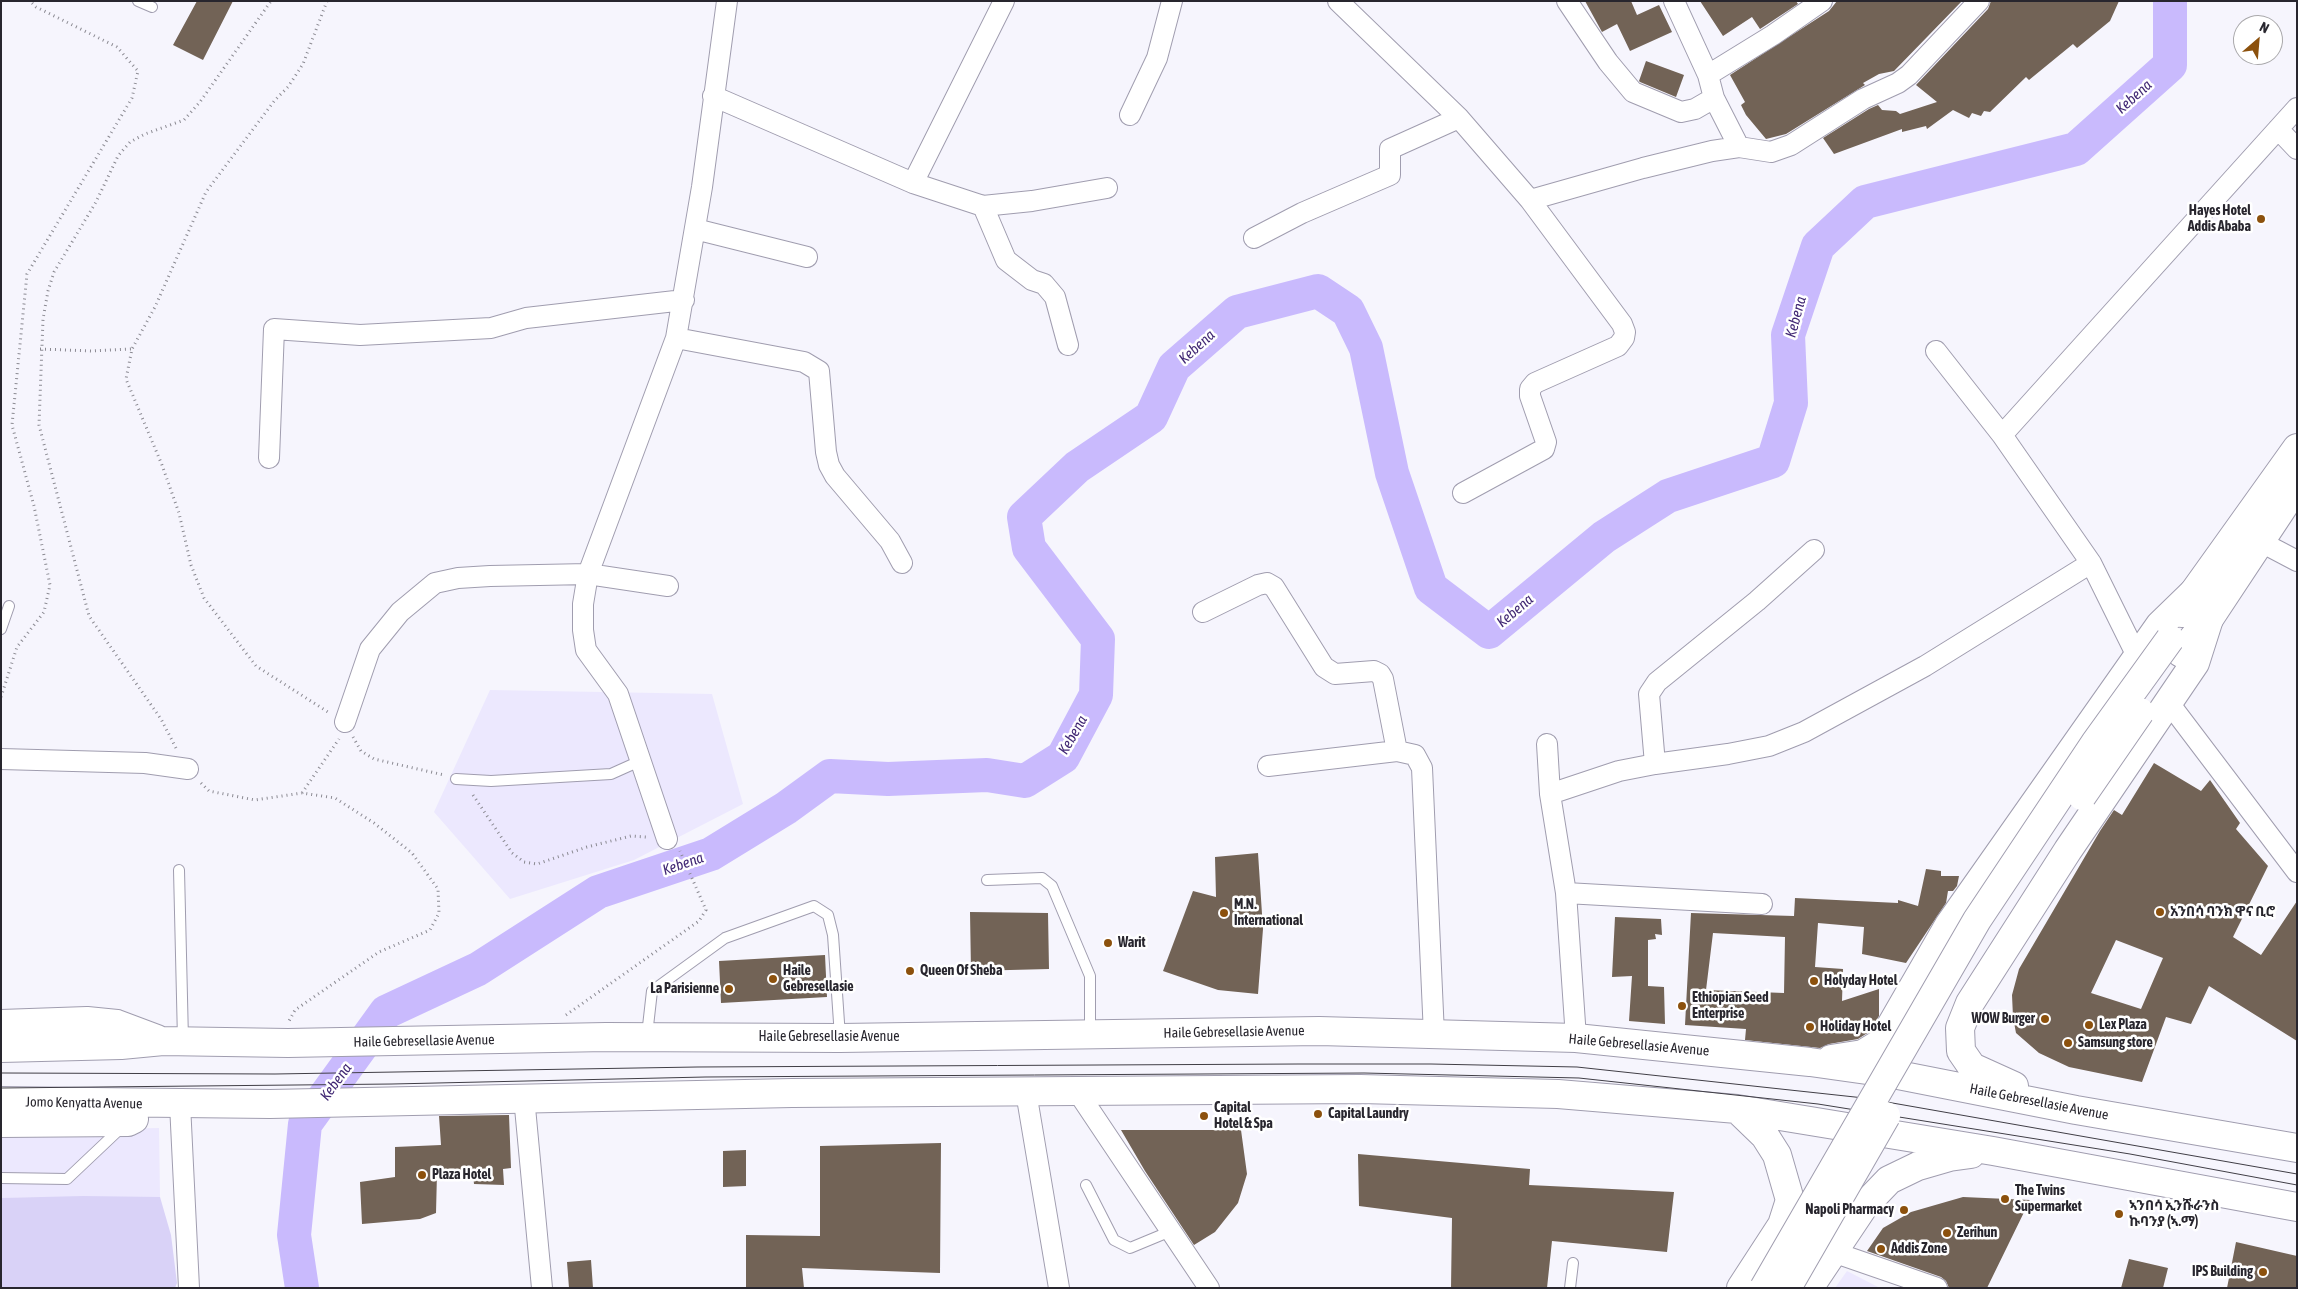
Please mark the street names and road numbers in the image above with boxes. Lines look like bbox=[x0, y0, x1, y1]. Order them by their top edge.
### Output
street label: Haile Gebresellasie Avenue bbox=[1163, 1022, 1305, 1042]
street label: Haile Gebresellasie Avenue bbox=[758, 1029, 900, 1045]
street label: Haile Gebresellasie Avenue bbox=[1568, 1030, 1710, 1060]
street label: Haile Gebresellasie Avenue bbox=[353, 1031, 495, 1051]
street label: Haile Gebresellasie Avenue bbox=[1968, 1080, 2110, 1124]
street label: Jomo Kenyatta Avenue bbox=[25, 1094, 143, 1112]

